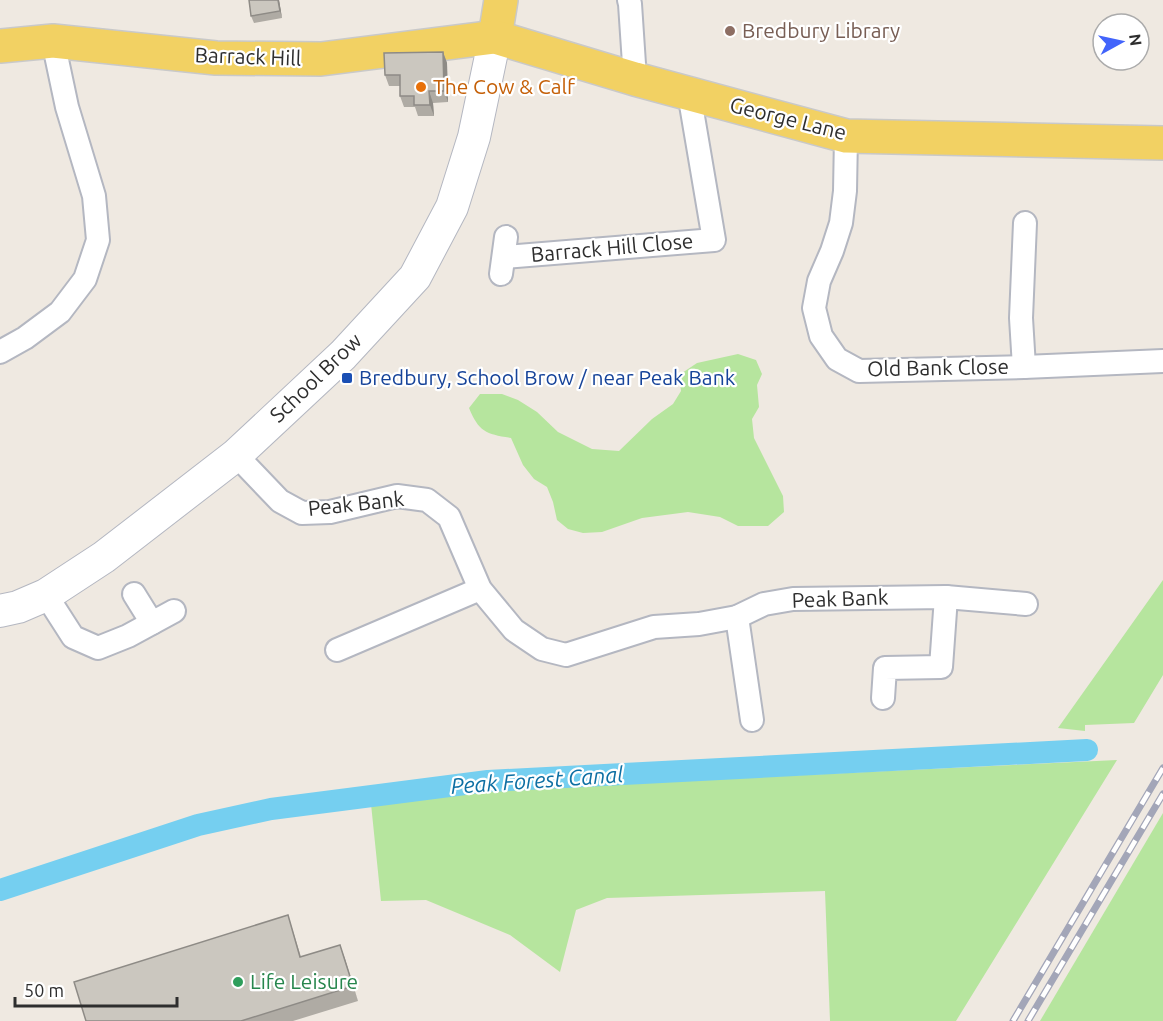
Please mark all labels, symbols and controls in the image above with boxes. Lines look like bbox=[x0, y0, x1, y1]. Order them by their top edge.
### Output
north arrow bbox=[1091, 12, 1151, 72]
place label: Bredbury Library bbox=[742, 18, 900, 42]
marker: Bredbury Library bbox=[723, 24, 737, 38]
text: N bbox=[1126, 33, 1146, 47]
street label: Barrack Hill bbox=[194, 42, 302, 70]
place label: The Cow & Calf bbox=[433, 74, 576, 98]
marker: The Cow & Calf bbox=[414, 80, 428, 94]
street label: George Lane bbox=[727, 92, 849, 144]
street label: Barrack Hill Close bbox=[530, 228, 694, 266]
street label: School Brow bbox=[265, 328, 366, 427]
street label: Old Bank Close bbox=[867, 354, 1009, 380]
place label: Bredbury, School Brow / near Peak Bank bbox=[359, 365, 736, 389]
marker: Bredbury, School Brow / near Peak Bank bbox=[340, 371, 354, 385]
street label: Peak Bank bbox=[307, 486, 406, 520]
street label: Peak Bank bbox=[791, 584, 889, 612]
water label: Peak Forest Canal bbox=[450, 761, 624, 798]
place label: Life Leisure bbox=[250, 969, 358, 993]
scale bar bbox=[15, 970, 177, 1008]
marker: Life Leisure bbox=[231, 975, 245, 989]
text: 50 m bbox=[24, 980, 64, 1000]

